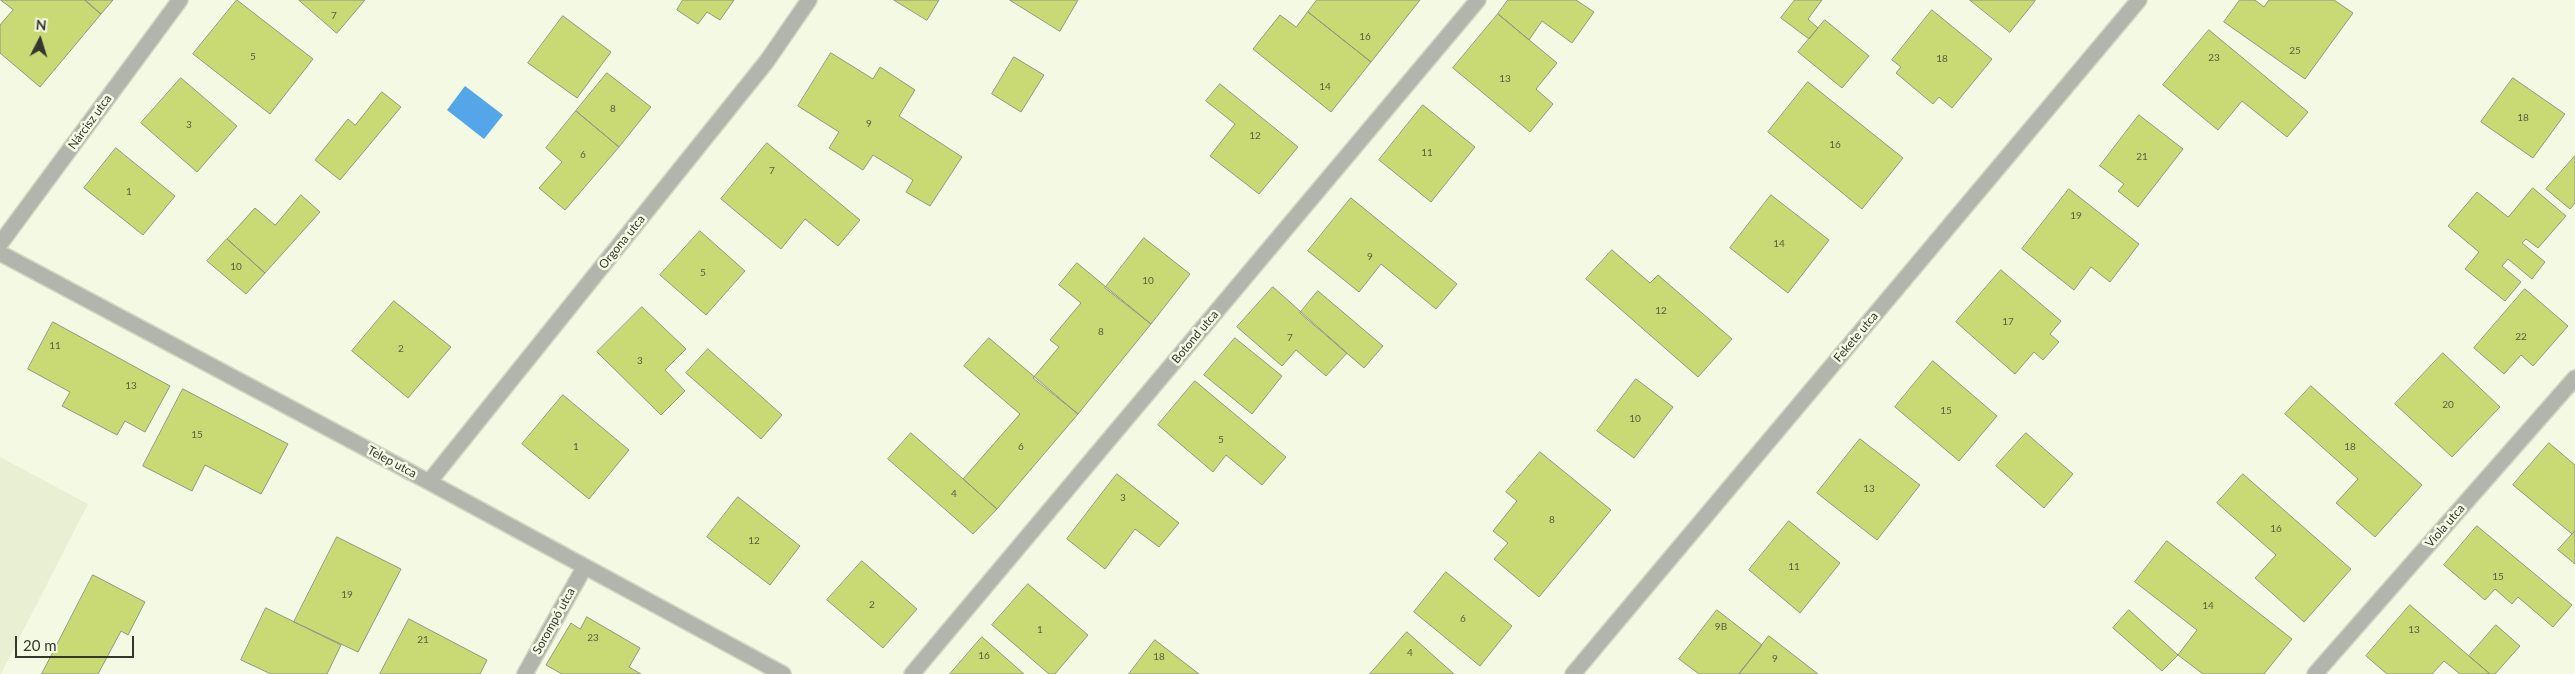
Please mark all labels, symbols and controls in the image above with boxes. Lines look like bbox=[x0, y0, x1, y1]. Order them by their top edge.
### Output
house number: 7 bbox=[331, 10, 337, 22]
north arrow bbox=[15, 15, 65, 65]
text: N bbox=[35, 16, 47, 33]
house number: 16 bbox=[1359, 31, 1371, 43]
house number: 25 bbox=[2289, 45, 2301, 57]
house number: 5 bbox=[250, 51, 256, 63]
house number: 23 bbox=[2208, 52, 2220, 64]
house number: 18 bbox=[1936, 53, 1948, 65]
house number: 13 bbox=[1499, 73, 1511, 85]
house number: 14 bbox=[1319, 81, 1331, 93]
street label: Nárcisz utca bbox=[65, 92, 115, 152]
house number: 8 bbox=[610, 103, 616, 115]
house number: 18 bbox=[2517, 112, 2529, 124]
house number: 9 bbox=[866, 118, 872, 130]
house number: 3 bbox=[186, 119, 192, 131]
house number: 12 bbox=[1249, 130, 1261, 142]
house number: 16 bbox=[1829, 139, 1841, 151]
house number: 11 bbox=[1421, 147, 1433, 159]
house number: 6 bbox=[580, 149, 586, 161]
house number: 21 bbox=[2136, 151, 2148, 163]
house number: 7 bbox=[769, 165, 775, 177]
house number: 1 bbox=[126, 186, 132, 198]
house number: 19 bbox=[2070, 210, 2082, 222]
street label: Orgona utca bbox=[596, 212, 648, 272]
house number: 14 bbox=[1773, 238, 1785, 250]
house number: 9 bbox=[1367, 251, 1373, 263]
house number: 10 bbox=[230, 261, 242, 273]
house number: 5 bbox=[700, 267, 706, 279]
house number: 10 bbox=[1142, 275, 1154, 287]
house number: 12 bbox=[1655, 305, 1667, 317]
street label: Botond utca bbox=[1169, 308, 1221, 366]
street label: Fekete utca bbox=[1831, 309, 1881, 365]
house number: 17 bbox=[2002, 316, 2014, 328]
house number: 8 bbox=[1098, 326, 1104, 338]
house number: 22 bbox=[2515, 331, 2527, 343]
house number: 7 bbox=[1287, 332, 1293, 344]
house number: 11 bbox=[49, 340, 61, 352]
house number: 2 bbox=[398, 343, 404, 355]
house number: 3 bbox=[637, 355, 643, 367]
house number: 13 bbox=[125, 380, 137, 392]
house number: 20 bbox=[2442, 399, 2454, 411]
house number: 15 bbox=[1940, 405, 1952, 417]
house number: 10 bbox=[1629, 413, 1641, 425]
house number: 15 bbox=[191, 429, 203, 441]
house number: 5 bbox=[1218, 434, 1224, 446]
house number: 1 bbox=[573, 441, 579, 453]
house number: 6 bbox=[1018, 441, 1024, 453]
house number: 18 bbox=[2344, 441, 2356, 453]
street label: Telep utca bbox=[365, 443, 419, 481]
house number: 13 bbox=[1863, 483, 1875, 495]
house number: 4 bbox=[951, 488, 957, 500]
house number: 3 bbox=[1120, 492, 1126, 504]
street label: Viola utca bbox=[2422, 502, 2468, 550]
house number: 8 bbox=[1549, 514, 1555, 526]
house number: 16 bbox=[2270, 523, 2282, 535]
house number: 12 bbox=[748, 535, 760, 547]
house number: 11 bbox=[1788, 561, 1800, 573]
house number: 15 bbox=[2492, 571, 2504, 583]
street label: Sorompó utca bbox=[530, 585, 578, 657]
house number: 19 bbox=[341, 589, 353, 601]
house number: 2 bbox=[869, 599, 875, 611]
house number: 14 bbox=[2202, 600, 2214, 612]
house number: 6 bbox=[1460, 613, 1466, 625]
house number: 9B bbox=[1715, 621, 1727, 633]
house number: 1 bbox=[1037, 624, 1043, 636]
house number: 13 bbox=[2408, 624, 2420, 636]
scale bar bbox=[18, 626, 136, 658]
house number: 23 bbox=[587, 632, 599, 644]
house number: 21 bbox=[417, 634, 429, 646]
text: 20 m bbox=[23, 636, 57, 654]
house number: 4 bbox=[1407, 647, 1413, 659]
house number: 16 bbox=[978, 650, 990, 662]
house number: 18 bbox=[1153, 651, 1165, 663]
house number: 9 bbox=[1772, 653, 1778, 665]

